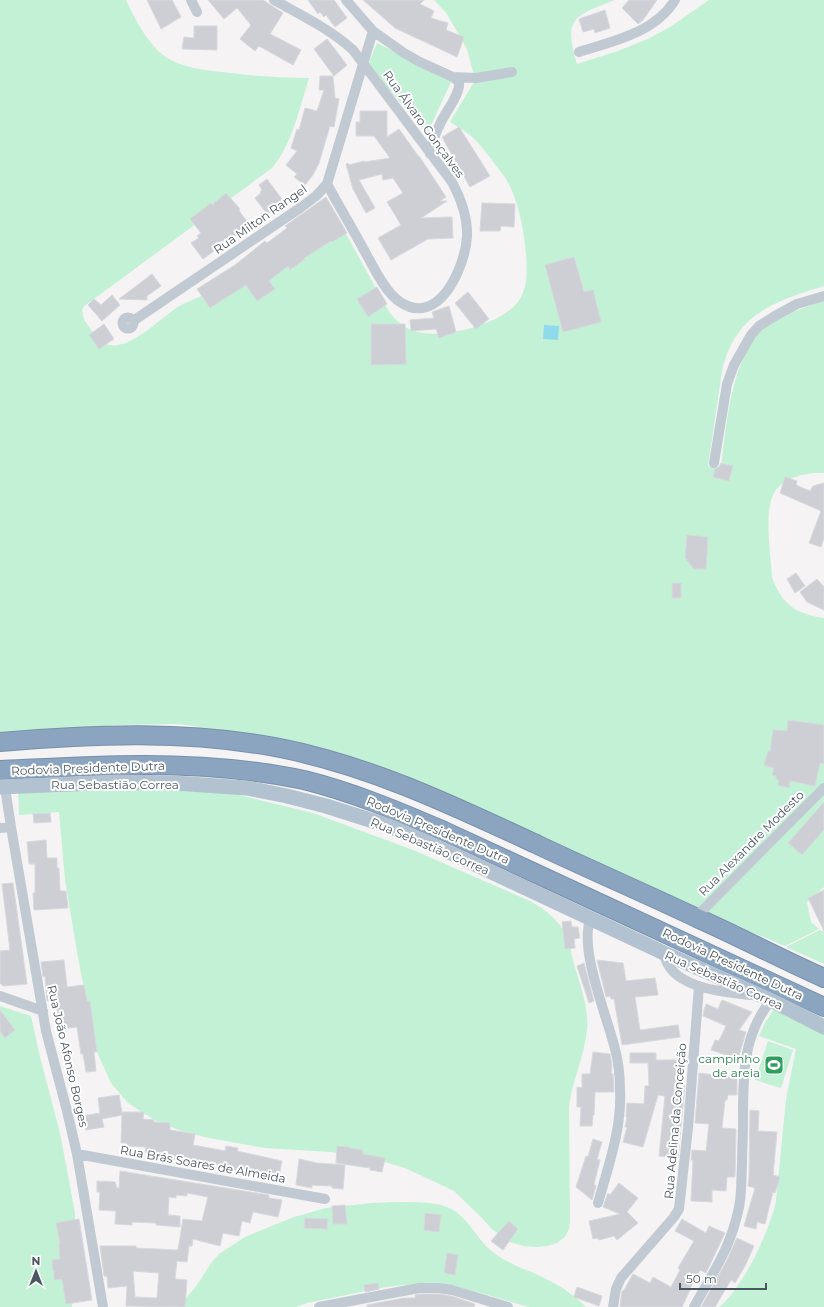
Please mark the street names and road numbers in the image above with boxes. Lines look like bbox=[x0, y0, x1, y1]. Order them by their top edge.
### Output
street label: Rua Álvaro Gonçalves bbox=[380, 67, 468, 181]
street label: Rua Milton Rangel bbox=[210, 181, 310, 257]
street label: Rodovia Presidente Dutra bbox=[11, 758, 165, 778]
street label: Rua Sebastião Correa bbox=[51, 777, 179, 792]
street label: Rua Alexandre Modesto bbox=[695, 787, 807, 899]
street label: Rodovia Presidente Dutra bbox=[364, 793, 512, 867]
street label: Rua Sebastião Correa bbox=[368, 814, 492, 878]
street label: Rodovia Presidente Dutra bbox=[660, 925, 806, 1003]
street label: Rua Sebastião Correa bbox=[663, 947, 785, 1013]
street label: Rua João Afonso Borges bbox=[44, 983, 92, 1129]
street label: Rua Adelina da Conceição bbox=[661, 1042, 689, 1200]
street label: Rua Brás Soares de Almeida bbox=[119, 1142, 287, 1186]

